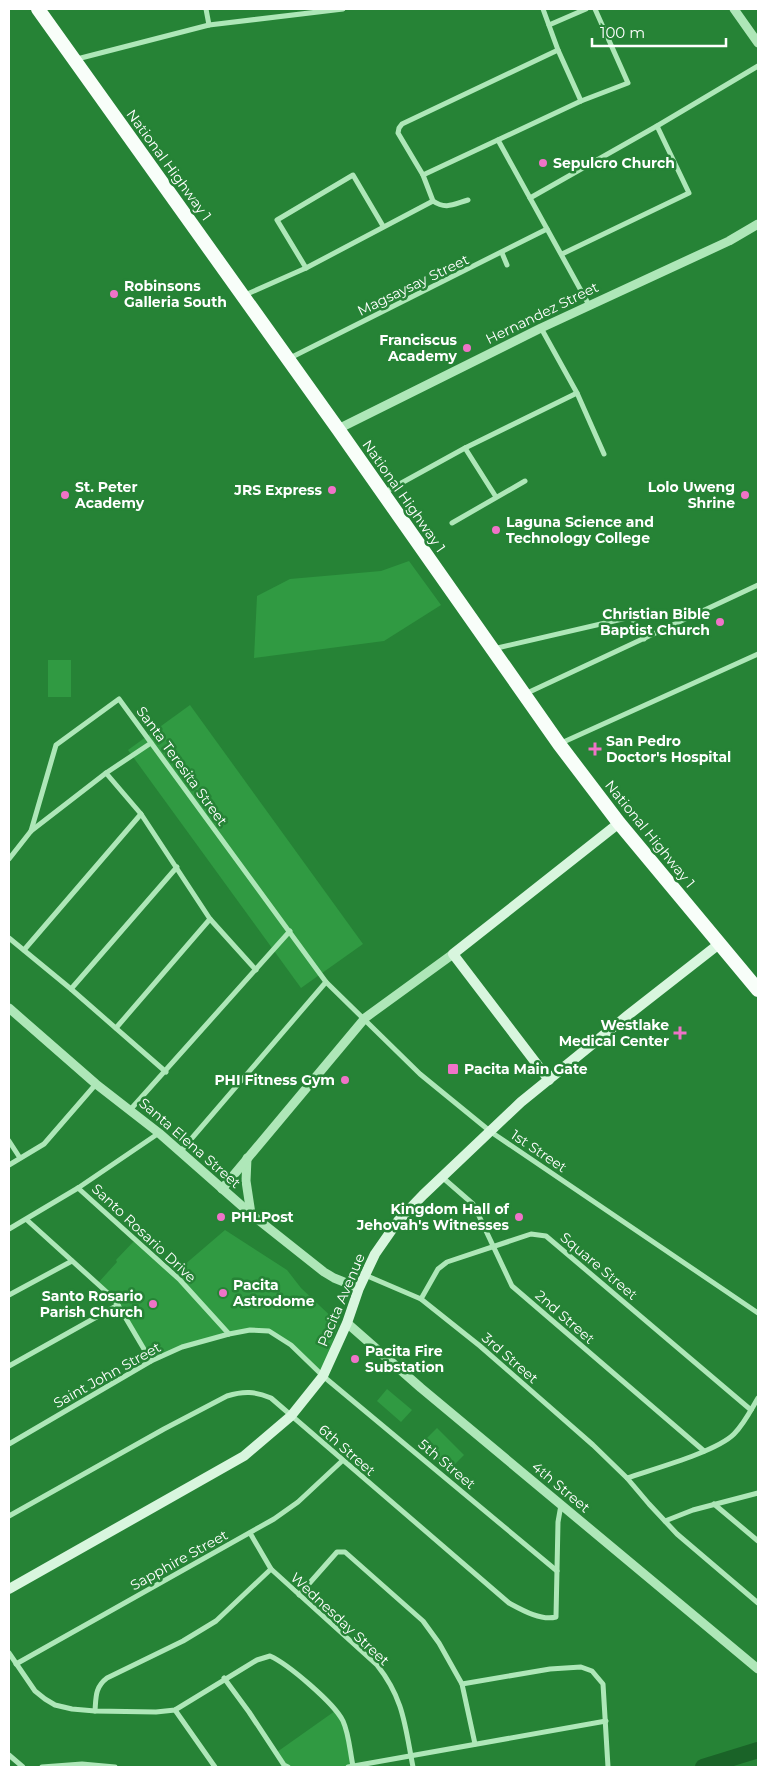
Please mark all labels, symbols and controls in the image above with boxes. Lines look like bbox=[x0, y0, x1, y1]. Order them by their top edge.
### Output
scale bar bbox=[592, 15, 726, 47]
text: 100 m bbox=[600, 23, 645, 42]
street label: National Highway 1 bbox=[123, 106, 215, 224]
place label: Sepulcro Church bbox=[553, 154, 675, 172]
marker: Sepulcro Church bbox=[537, 157, 549, 169]
street label: Magsaysay Street bbox=[354, 250, 472, 320]
place label: Robinsons Galleria South bbox=[124, 277, 227, 311]
street label: Hernandez Street bbox=[483, 278, 602, 348]
marker: Robinsons Galleria South bbox=[108, 288, 120, 300]
place label: Franciscus Academy bbox=[379, 331, 458, 365]
marker: Franciscus Academy bbox=[461, 342, 473, 354]
street label: National Highway 1 bbox=[358, 436, 450, 556]
place label: St. Peter Academy bbox=[74, 478, 145, 512]
place label: Lolo Uweng Shrine bbox=[648, 478, 735, 512]
place label: JRS Express bbox=[233, 481, 323, 499]
marker: JRS Express bbox=[326, 484, 338, 496]
marker: St. Peter Academy bbox=[59, 489, 71, 501]
marker: Lolo Uweng Shrine bbox=[739, 489, 751, 501]
place label: Laguna Science and Technology College bbox=[506, 513, 654, 547]
marker: Laguna Science and Technology College bbox=[490, 524, 502, 536]
place label: Christian Bible Baptist Church bbox=[600, 605, 710, 639]
marker: Christian Bible Baptist Church bbox=[714, 616, 726, 628]
street label: Santa Teresita Street bbox=[133, 703, 232, 830]
place label: San Pedro Doctor's Hospital bbox=[606, 732, 731, 766]
marker: San Pedro Doctor's Hospital bbox=[588, 742, 602, 756]
street label: National Highway 1 bbox=[601, 776, 699, 892]
place label: Westlake Medical Center bbox=[559, 1016, 669, 1050]
marker: Westlake Medical Center bbox=[673, 1026, 687, 1040]
place label: Pacita Main Gate bbox=[464, 1060, 588, 1078]
marker: Pacita Main Gate bbox=[446, 1062, 460, 1076]
place label: PHI Fitness Gym bbox=[215, 1071, 335, 1089]
marker: PHI Fitness Gym bbox=[339, 1074, 351, 1086]
street label: Santa Elena Street bbox=[135, 1094, 245, 1192]
street label: 1st Street bbox=[508, 1126, 571, 1176]
street label: Santo Rosario Drive bbox=[88, 1180, 200, 1286]
place label: Kingdom Hall of Jehovah's Witnesses bbox=[356, 1200, 510, 1234]
place label: PHLPost bbox=[231, 1208, 294, 1226]
marker: PHLPost bbox=[215, 1211, 227, 1223]
marker: Kingdom Hall of Jehovah's Witnesses bbox=[513, 1211, 525, 1223]
street label: Square Street bbox=[557, 1228, 642, 1304]
street label: Pacita Avenue bbox=[313, 1251, 369, 1349]
place label: Pacita Astrodome bbox=[232, 1276, 315, 1310]
street label: 2nd Street bbox=[532, 1286, 599, 1348]
place label: Santo Rosario Parish Church bbox=[40, 1287, 143, 1321]
marker: Pacita Astrodome bbox=[217, 1287, 229, 1299]
marker: Santo Rosario Parish Church bbox=[147, 1298, 159, 1310]
street label: 3rd Street bbox=[478, 1329, 542, 1388]
street label: Saint John Street bbox=[50, 1338, 164, 1412]
place label: Pacita Fire Substation bbox=[365, 1342, 444, 1376]
marker: Pacita Fire Substation bbox=[349, 1353, 361, 1365]
street label: 6th Street bbox=[315, 1420, 379, 1480]
street label: 5th Street bbox=[415, 1435, 479, 1493]
street label: 4th Street bbox=[528, 1457, 594, 1517]
street label: Sapphire Street bbox=[127, 1526, 231, 1594]
street label: Wednesday Street bbox=[287, 1569, 393, 1670]

